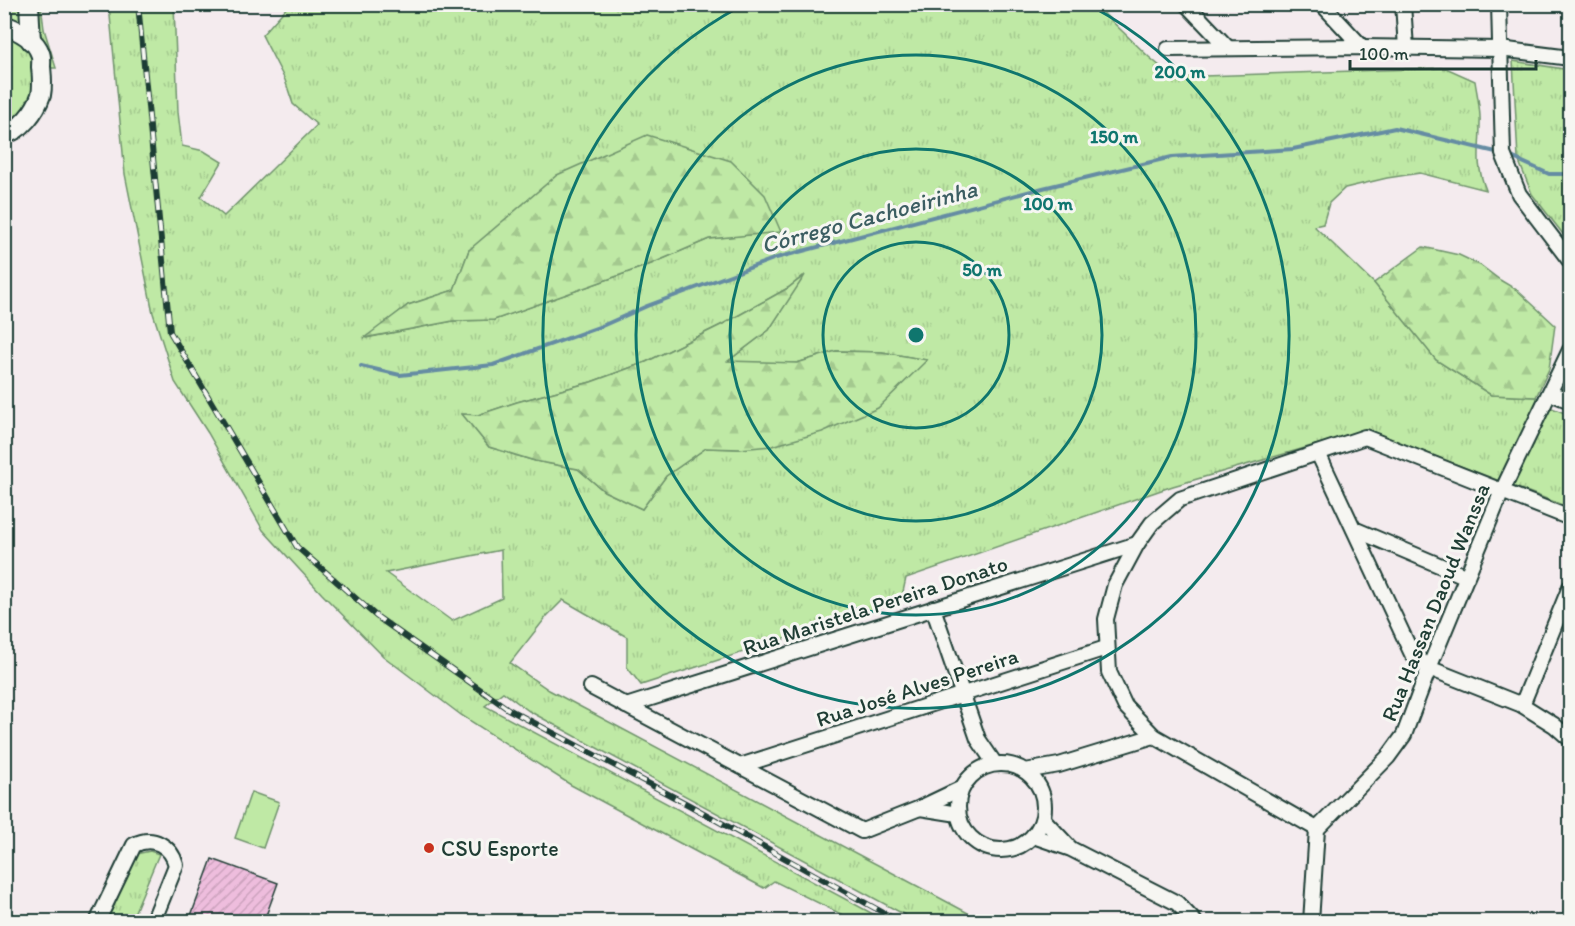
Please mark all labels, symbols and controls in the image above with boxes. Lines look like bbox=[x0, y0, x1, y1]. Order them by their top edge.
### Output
scale bar bbox=[1350, 33, 1536, 71]
text: 100 m bbox=[1359, 43, 1409, 65]
text: 200 m bbox=[1155, 61, 1206, 83]
text: 150 m bbox=[1090, 126, 1139, 148]
water label: Córrego Cachoeirinha bbox=[758, 173, 981, 259]
text: 100 m bbox=[1023, 193, 1074, 215]
text: 50 m bbox=[962, 259, 1003, 281]
centre of rings bbox=[906, 325, 926, 345]
street label: Rua Hassan Daoud Wanssa bbox=[1375, 479, 1496, 725]
street label: Rua Maristela Pereira Donato bbox=[739, 550, 1011, 661]
street label: Rua José Alves Pereira bbox=[813, 642, 1022, 733]
place label: CSU Esporte bbox=[441, 835, 559, 862]
marker: CSU Esporte bbox=[422, 841, 436, 855]

